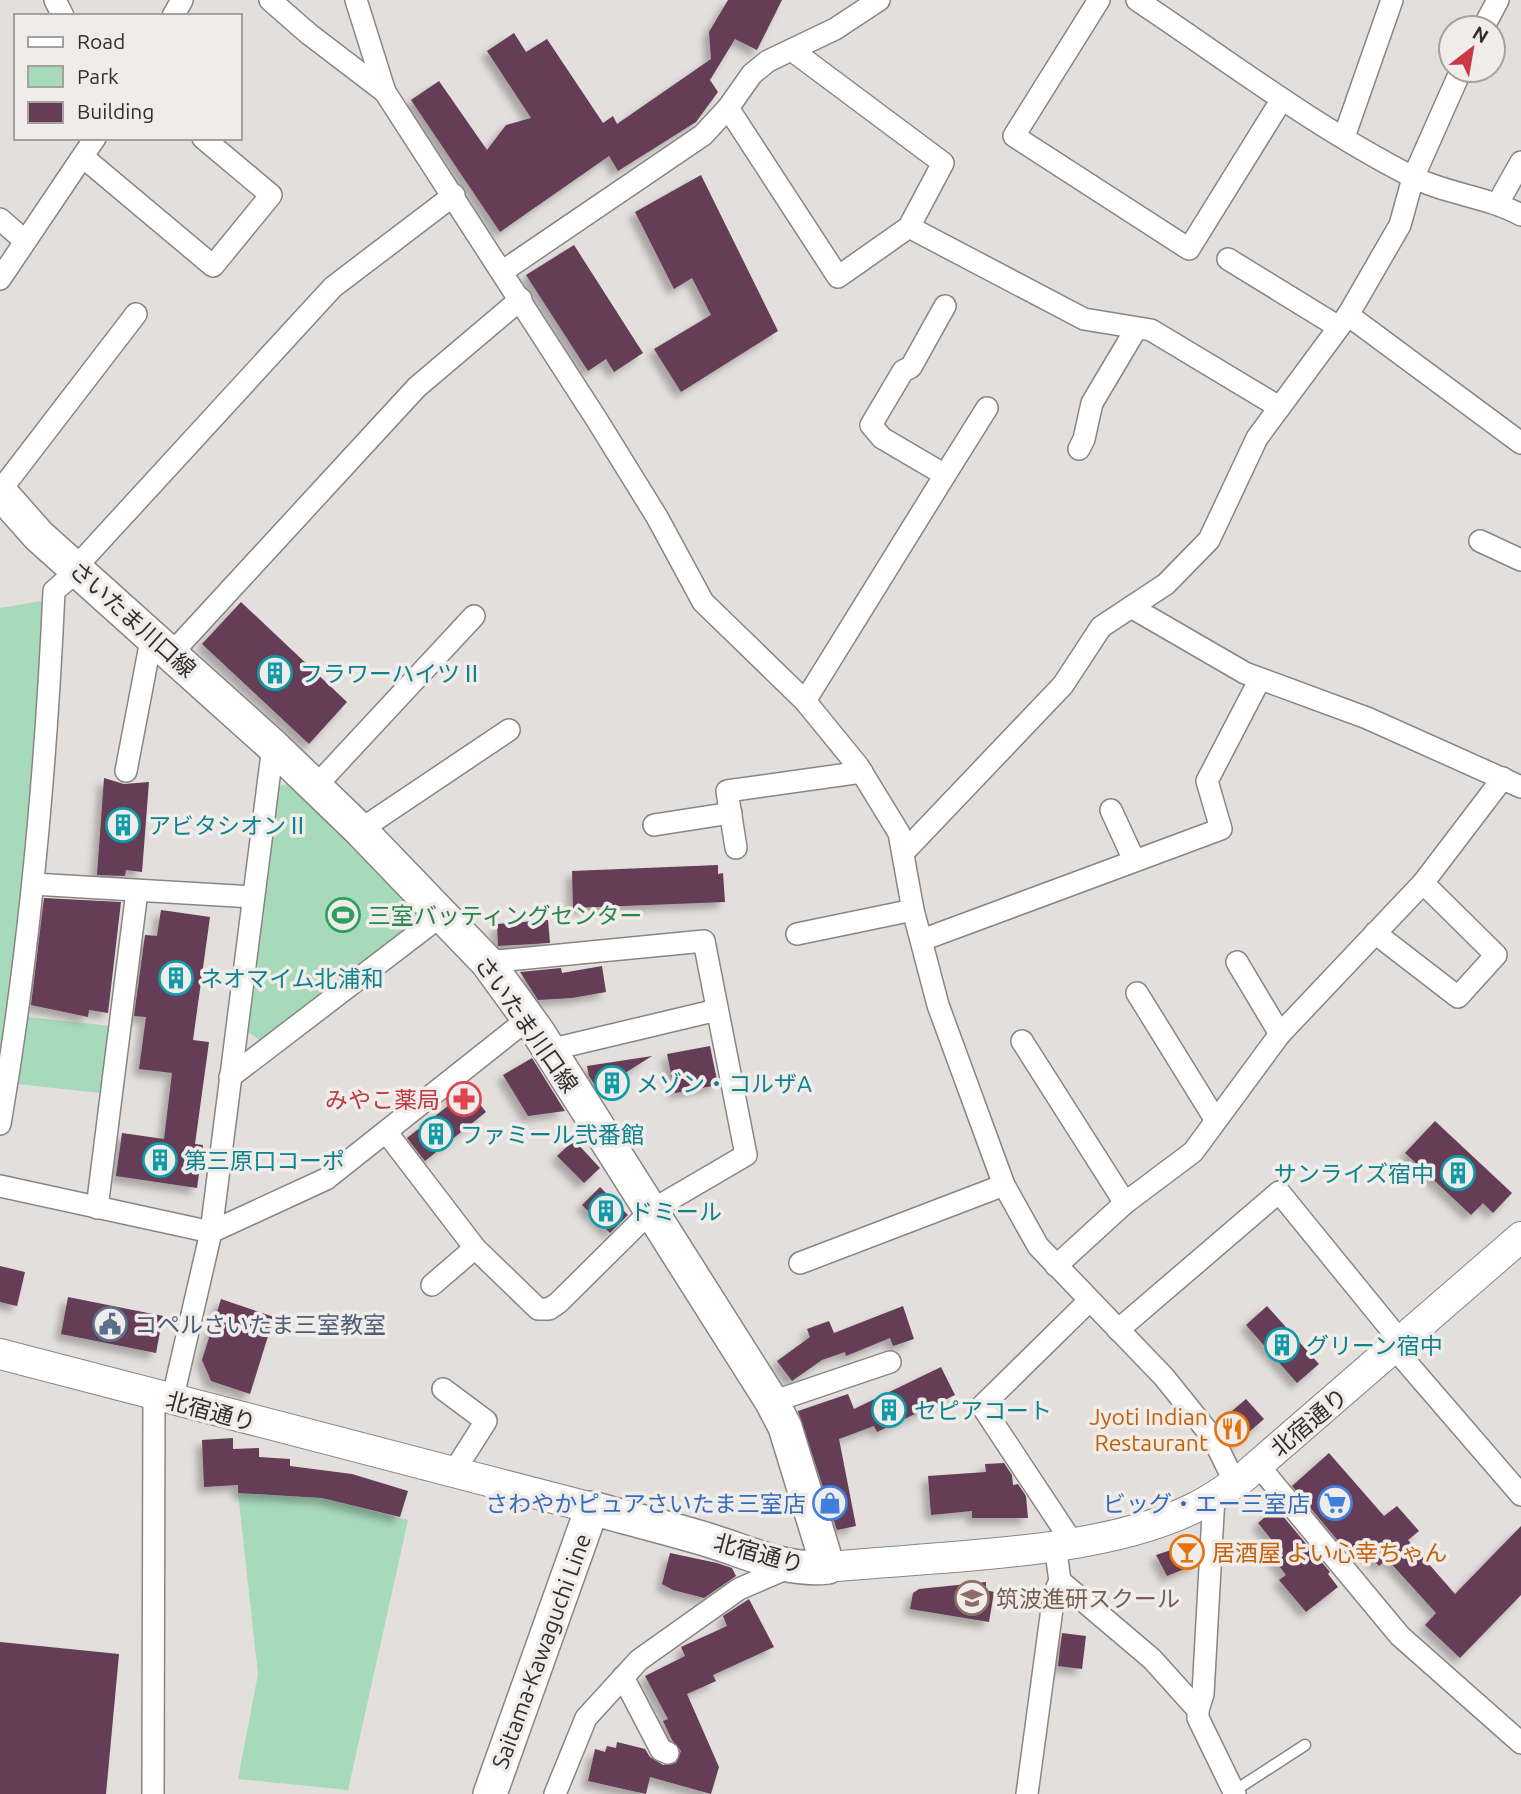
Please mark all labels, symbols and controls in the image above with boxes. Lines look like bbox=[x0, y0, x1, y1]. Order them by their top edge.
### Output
legend bbox=[14, 14, 242, 140]
north arrow bbox=[1437, 14, 1507, 84]
text: N bbox=[1469, 21, 1493, 48]
text: Road bbox=[77, 29, 125, 53]
text: Park bbox=[77, 64, 119, 88]
text: Building bbox=[77, 99, 154, 123]
street label: さいたま川口線 bbox=[65, 556, 201, 682]
building icon: フラワーハイツⅡ bbox=[256, 654, 294, 692]
place label: フラワーハイツⅡ bbox=[300, 661, 483, 686]
building icon: アビタシオンⅡ bbox=[104, 806, 142, 844]
place label: アビタシオンⅡ bbox=[148, 813, 309, 838]
sports icon: 三室バッティングセンター bbox=[324, 896, 362, 934]
place label: 三室バッティングセンター bbox=[368, 903, 643, 928]
street label: さいたま川口線 bbox=[471, 951, 583, 1097]
building icon: ネオマイム北浦和 bbox=[157, 959, 195, 997]
place label: ネオマイム北浦和 bbox=[200, 966, 384, 991]
building icon: メゾン・コルザA bbox=[593, 1064, 631, 1102]
place label: メゾン・コルザA bbox=[636, 1071, 812, 1096]
pharmacy icon: みやこ薬局 bbox=[445, 1080, 483, 1118]
place label: みやこ薬局 bbox=[325, 1087, 440, 1112]
building icon: ファミール弐番館 bbox=[417, 1115, 455, 1153]
place label: ファミール弐番館 bbox=[460, 1122, 644, 1147]
building icon: 第三原口コーポ bbox=[141, 1141, 179, 1179]
place label: 第三原口コーポ bbox=[184, 1148, 345, 1173]
building icon: サンライズ宿中 bbox=[1439, 1154, 1477, 1192]
place label: サンライズ宿中 bbox=[1274, 1161, 1434, 1186]
building icon: ドミール bbox=[587, 1192, 625, 1230]
place label: ドミール bbox=[630, 1199, 722, 1224]
public building icon: コペルさいたま三室教室 bbox=[91, 1305, 129, 1343]
place label: コペルさいたま三室教室 bbox=[134, 1312, 386, 1337]
building icon: グリーン宿中 bbox=[1263, 1326, 1301, 1364]
place label: グリーン宿中 bbox=[1306, 1333, 1443, 1358]
street label: 北宿通り bbox=[1266, 1383, 1352, 1461]
street label: 北宿通り bbox=[163, 1387, 259, 1435]
building icon: セピアコート bbox=[870, 1391, 908, 1429]
place label: セピアコート bbox=[914, 1398, 1052, 1423]
place label: Jyoti Indian Restaurant bbox=[1089, 1404, 1208, 1455]
restaurant icon: Jyoti Indian Restaurant bbox=[1213, 1410, 1251, 1448]
shop icon: さわやかピュアさいたま三室店 bbox=[811, 1484, 849, 1522]
supermarket icon: ビッグ・エー三室店 bbox=[1316, 1484, 1354, 1522]
place label: さわやかピュアさいたま三室店 bbox=[485, 1491, 806, 1516]
place label: ビッグ・エー三室店 bbox=[1103, 1491, 1310, 1516]
street label: 北宿通り bbox=[711, 1529, 807, 1577]
street label: Saitama-Kawaguchi Line bbox=[487, 1530, 595, 1772]
bar icon: 居酒屋 よい心幸ちゃん bbox=[1168, 1533, 1206, 1571]
place label: 居酒屋 よい心幸ちゃん bbox=[1212, 1540, 1447, 1565]
school or university icon: 筑波進研スクール bbox=[953, 1579, 991, 1617]
place label: 筑波進研スクール bbox=[996, 1586, 1180, 1611]

